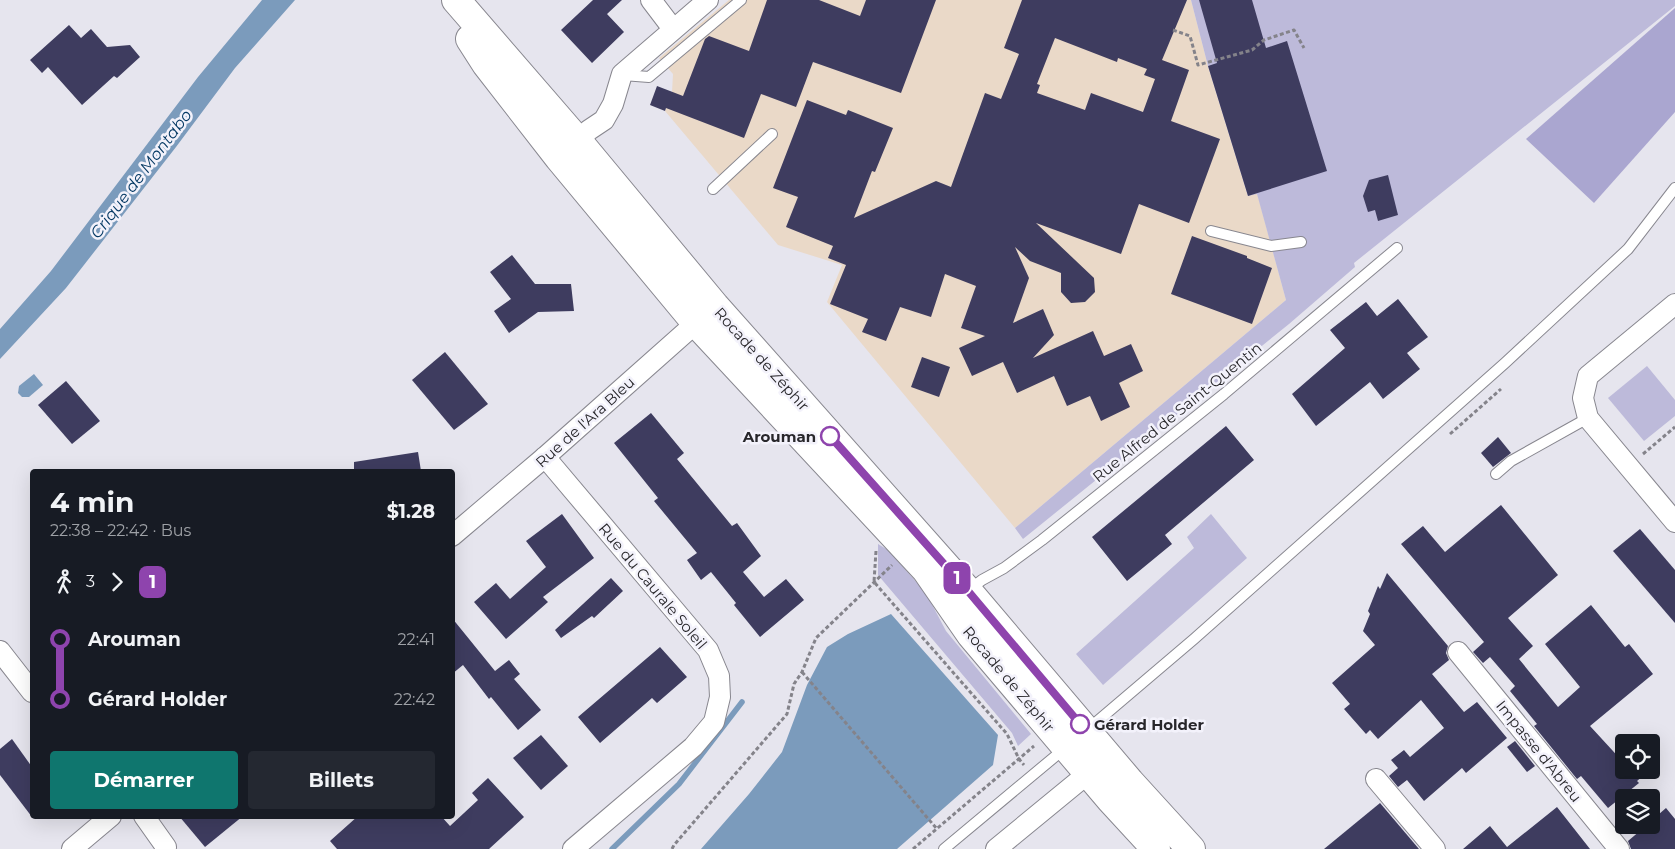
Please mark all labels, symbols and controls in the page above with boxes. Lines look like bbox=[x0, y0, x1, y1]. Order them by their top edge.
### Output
water label: Crique de Montabo bbox=[86, 106, 196, 242]
street label: Rocade de Zéphir bbox=[711, 303, 813, 415]
street label: Rue Alfred de Saint-Quentin bbox=[1089, 338, 1265, 486]
street label: Rue de l'Ara Bleu bbox=[531, 372, 639, 472]
marker: Arouman bbox=[820, 426, 840, 446]
place label: Arouman bbox=[742, 427, 816, 446]
text: 4 min bbox=[50, 485, 134, 519]
text: $1.28 bbox=[387, 500, 435, 523]
street label: Rue du Caurale Soleil bbox=[595, 519, 711, 653]
text: 22:38 – 22:42 · Bus bbox=[50, 521, 191, 540]
line badge: 1 bbox=[941, 562, 973, 594]
text: 1 bbox=[953, 567, 961, 589]
icon: walk bbox=[50, 568, 78, 596]
icon: forward bbox=[103, 568, 131, 596]
text: 1 bbox=[149, 571, 156, 593]
text: 3 bbox=[86, 572, 95, 591]
street label: Rocade de Zéphir bbox=[959, 622, 1059, 736]
text: Arouman bbox=[88, 628, 181, 651]
text: 22:41 bbox=[397, 630, 435, 649]
text: Gérard Holder bbox=[88, 688, 227, 711]
text: 22:42 bbox=[394, 690, 435, 709]
street label: Impasse d'Abreu bbox=[1492, 696, 1586, 806]
marker: Gérard Holder bbox=[1070, 714, 1090, 734]
place label: Gérard Holder bbox=[1094, 715, 1204, 734]
map controls bbox=[1615, 734, 1660, 834]
button: locate bbox=[1615, 734, 1660, 779]
button: Démarrer bbox=[50, 751, 238, 809]
button: Billets bbox=[248, 751, 435, 809]
button: layers bbox=[1615, 789, 1660, 834]

